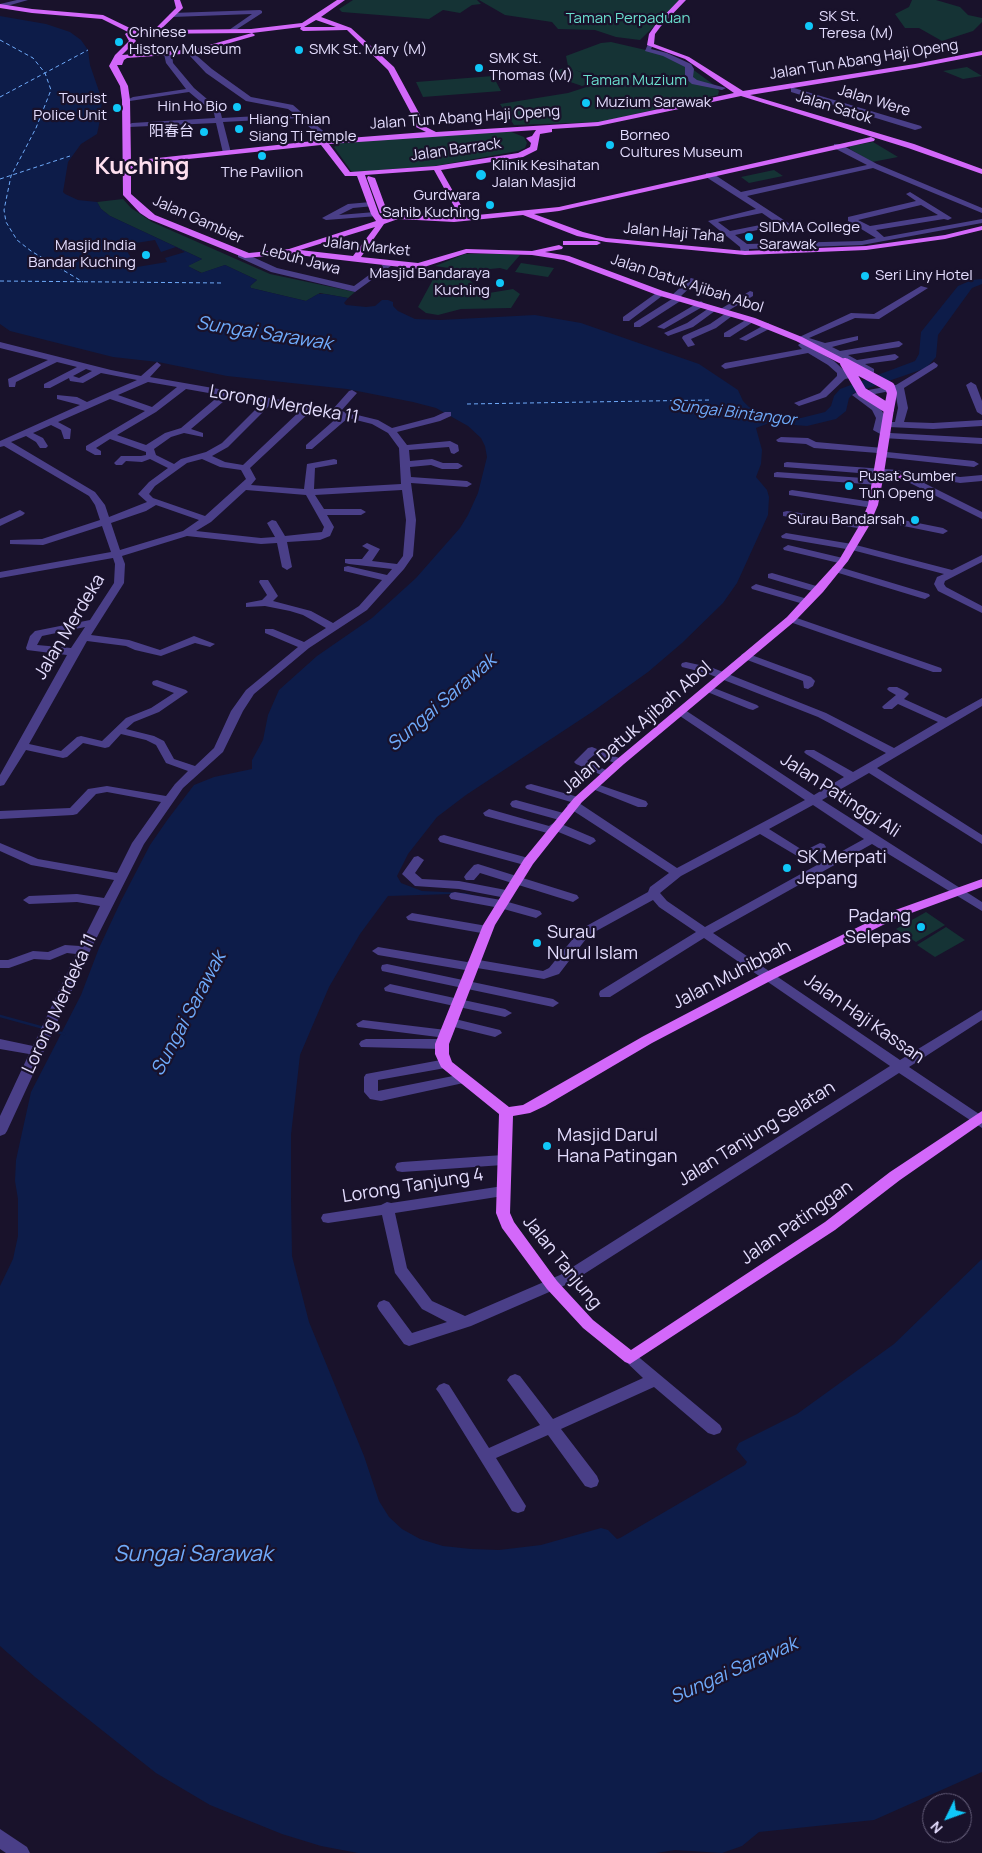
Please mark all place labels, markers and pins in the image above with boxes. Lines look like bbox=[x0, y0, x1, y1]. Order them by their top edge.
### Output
place label: SK St. Teresa (M) bbox=[819, 8, 894, 43]
marker: SK St. Teresa (M) bbox=[803, 20, 815, 32]
place label: Chinese History Museum bbox=[129, 24, 241, 59]
marker: Chinese History Museum bbox=[113, 36, 125, 48]
place label: SMK St. Mary (M) bbox=[309, 41, 427, 59]
marker: SMK St. Mary (M) bbox=[293, 44, 305, 56]
place label: SMK St. Thomas (M) bbox=[489, 50, 573, 85]
marker: SMK St. Thomas (M) bbox=[473, 62, 485, 74]
place label: Tourist Police Unit bbox=[33, 90, 107, 125]
place label: Muzium Sarawak bbox=[596, 94, 711, 112]
marker: Muzium Sarawak bbox=[580, 97, 592, 109]
place label: Hin Ho Bio bbox=[158, 98, 227, 116]
marker: Hin Ho Bio bbox=[231, 101, 243, 113]
marker: Tourist Police Unit bbox=[111, 102, 123, 114]
place label: Hiang Thian Siang Ti Temple bbox=[249, 111, 356, 146]
place label: 阳春台 bbox=[149, 123, 194, 141]
marker: Hiang Thian Siang Ti Temple bbox=[233, 123, 245, 135]
marker: 阳春台 bbox=[198, 126, 210, 138]
place label: Borneo Cultures Museum bbox=[620, 127, 743, 162]
marker: Borneo Cultures Museum bbox=[604, 139, 616, 151]
marker: The Pavilion bbox=[256, 150, 268, 162]
place label: Klinik Kesihatan Jalan Masjid bbox=[492, 157, 600, 192]
place label: The Pavilion bbox=[221, 164, 303, 182]
marker: Klinik Kesihatan Jalan Masjid bbox=[474, 168, 488, 182]
place label: Gurdwara Sahib Kuching bbox=[382, 187, 480, 222]
marker: Gurdwara Sahib Kuching bbox=[484, 199, 496, 211]
place label: SIDMA College Sarawak bbox=[759, 219, 860, 254]
marker: SIDMA College Sarawak bbox=[743, 231, 755, 243]
place label: Masjid India Bandar Kuching bbox=[28, 237, 136, 272]
marker: Masjid India Bandar Kuching bbox=[140, 249, 152, 261]
place label: Masjid Bandaraya Kuching bbox=[369, 265, 490, 300]
place label: Seri Liny Hotel bbox=[875, 267, 973, 285]
marker: Seri Liny Hotel bbox=[859, 270, 871, 282]
marker: Masjid Bandaraya Kuching bbox=[494, 277, 506, 289]
place label: Pusat Sumber Tun Openg bbox=[859, 468, 956, 503]
marker: Pusat Sumber Tun Openg bbox=[843, 480, 855, 492]
place label: Surau Bandarsah bbox=[788, 511, 905, 529]
marker: Surau Bandarsah bbox=[909, 514, 921, 526]
place label: SK Merpati Jepang bbox=[797, 847, 887, 890]
marker: SK Merpati Jepang bbox=[781, 862, 793, 874]
place label: Padang Selepas bbox=[845, 906, 911, 949]
marker: Padang Selepas bbox=[915, 921, 927, 933]
place label: Surau Nurul Islam bbox=[547, 922, 638, 964]
marker: Surau Nurul Islam bbox=[531, 937, 543, 949]
place label: Masjid Darul Hana Patingan bbox=[557, 1125, 678, 1168]
marker: Masjid Darul Hana Patingan bbox=[541, 1140, 553, 1152]

